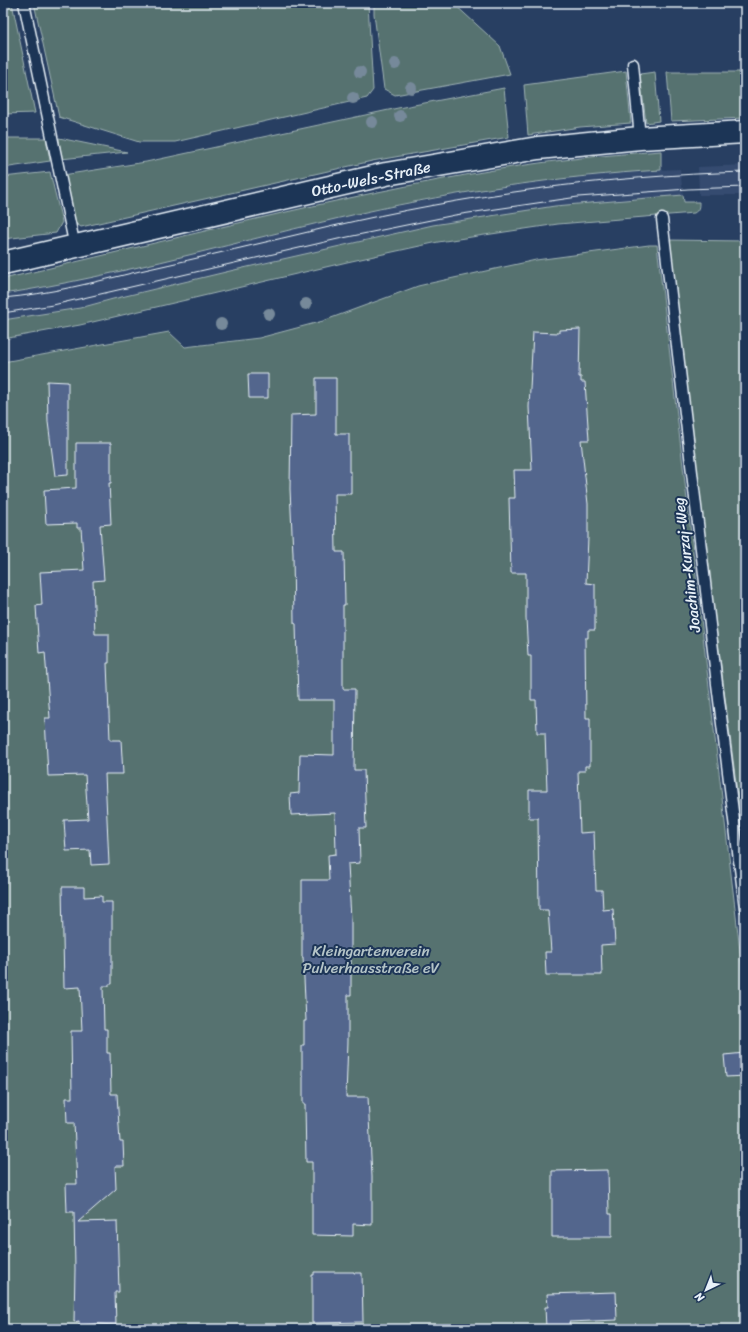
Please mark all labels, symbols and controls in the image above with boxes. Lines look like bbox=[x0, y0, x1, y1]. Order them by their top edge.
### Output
street label: Otto-Wels-Straße bbox=[309, 154, 433, 204]
street label: Joachim-Kurzaj-Weg bbox=[666, 496, 708, 635]
park label: Kleingartenverein Pulverhausstraße eV bbox=[302, 938, 440, 981]
north arrow bbox=[686, 1270, 726, 1310]
text: N bbox=[690, 1287, 710, 1307]

